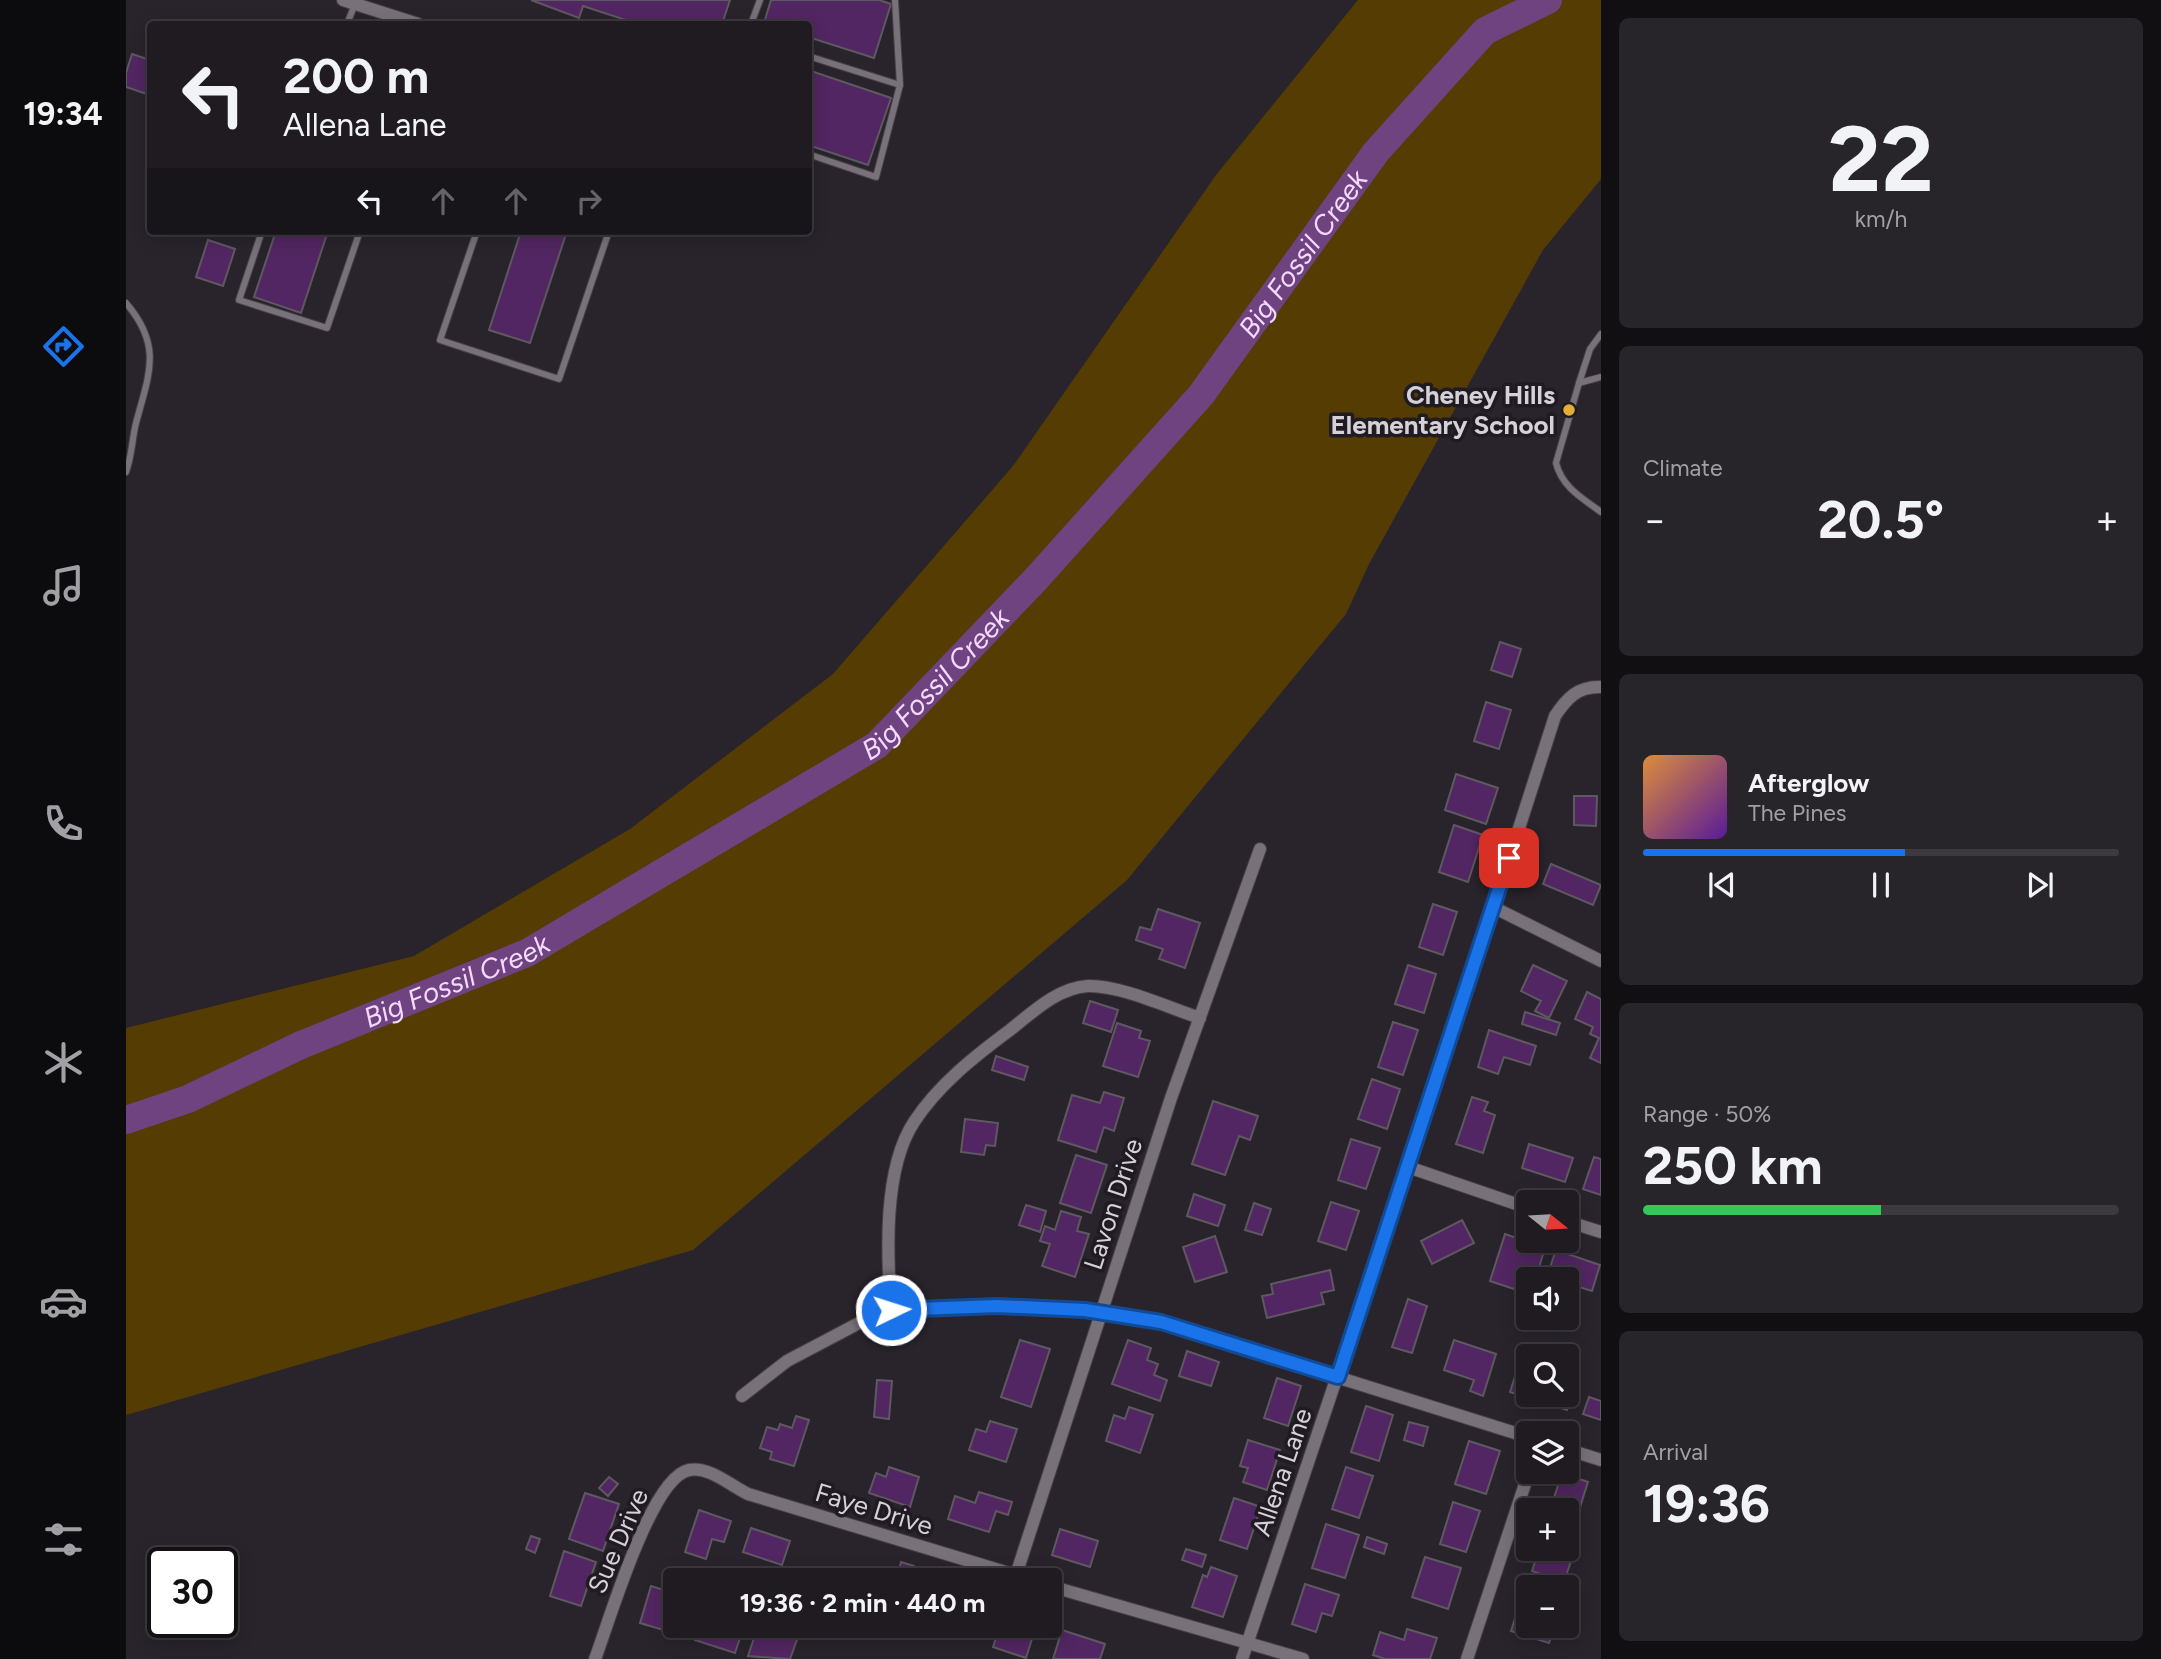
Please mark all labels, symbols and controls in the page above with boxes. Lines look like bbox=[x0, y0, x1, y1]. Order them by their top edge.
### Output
text: 200 m bbox=[283, 46, 429, 105]
icon: left bbox=[168, 49, 259, 140]
text: 19:34 bbox=[23, 95, 103, 133]
text: 22 bbox=[1828, 105, 1934, 214]
text: Allena Lane bbox=[283, 106, 447, 144]
water label: Big Fossil Creek bbox=[1231, 162, 1375, 344]
icon: left bbox=[351, 182, 389, 220]
icon: ahead bbox=[424, 182, 462, 220]
icon: ahead bbox=[497, 182, 535, 220]
icon: right bbox=[570, 182, 608, 220]
text: km/h bbox=[1855, 205, 1907, 233]
icon: directions bbox=[39, 322, 88, 371]
place label: Cheney Hills Elementary School bbox=[1331, 379, 1555, 441]
marker: Cheney Hills Elementary School bbox=[1561, 402, 1577, 418]
text: Climate bbox=[1643, 454, 1722, 482]
text: 20.5° bbox=[1818, 489, 1944, 551]
text: − bbox=[1643, 497, 1667, 543]
text: + bbox=[2095, 497, 2119, 543]
icon: music bbox=[39, 561, 88, 610]
water label: Big Fossil Creek bbox=[855, 600, 1017, 767]
text: Afterglow bbox=[1748, 767, 1870, 799]
icon: phone bbox=[39, 799, 88, 848]
text: The Pines bbox=[1748, 799, 1847, 827]
pin bbox=[1479, 828, 1539, 888]
icon: arrive bbox=[1490, 839, 1528, 877]
icon: previous bbox=[1703, 866, 1741, 904]
icon: pause bbox=[1862, 866, 1900, 904]
icon: next bbox=[2021, 866, 2059, 904]
water label: Big Fossil Creek bbox=[359, 926, 557, 1035]
icon: climate bbox=[39, 1038, 88, 1087]
text: Range · 50% bbox=[1643, 1100, 1771, 1128]
street label: Lavon Drive bbox=[1077, 1134, 1149, 1274]
text: 250 km bbox=[1643, 1135, 1823, 1197]
north arrow bbox=[1516, 1190, 1578, 1253]
map controls bbox=[1516, 1190, 1579, 1638]
button: sound bbox=[1516, 1267, 1579, 1330]
position arrow bbox=[854, 1273, 928, 1347]
icon: car bbox=[39, 1277, 88, 1326]
button: search bbox=[1516, 1344, 1579, 1407]
street label: Allena Lane bbox=[1245, 1404, 1319, 1540]
button: layers bbox=[1516, 1421, 1579, 1484]
text: Arrival bbox=[1643, 1438, 1708, 1466]
text: 19:36 bbox=[1643, 1473, 1770, 1535]
street label: Faye Drive bbox=[811, 1476, 937, 1542]
street label: Sue Drive bbox=[581, 1484, 655, 1598]
button: + bbox=[1516, 1498, 1579, 1561]
icon: filters bbox=[39, 1515, 88, 1564]
speed limit sign: 30 bbox=[147, 1547, 238, 1638]
button: − bbox=[1516, 1575, 1579, 1638]
text: 19:36 · 2 min · 440 m bbox=[740, 1587, 985, 1619]

